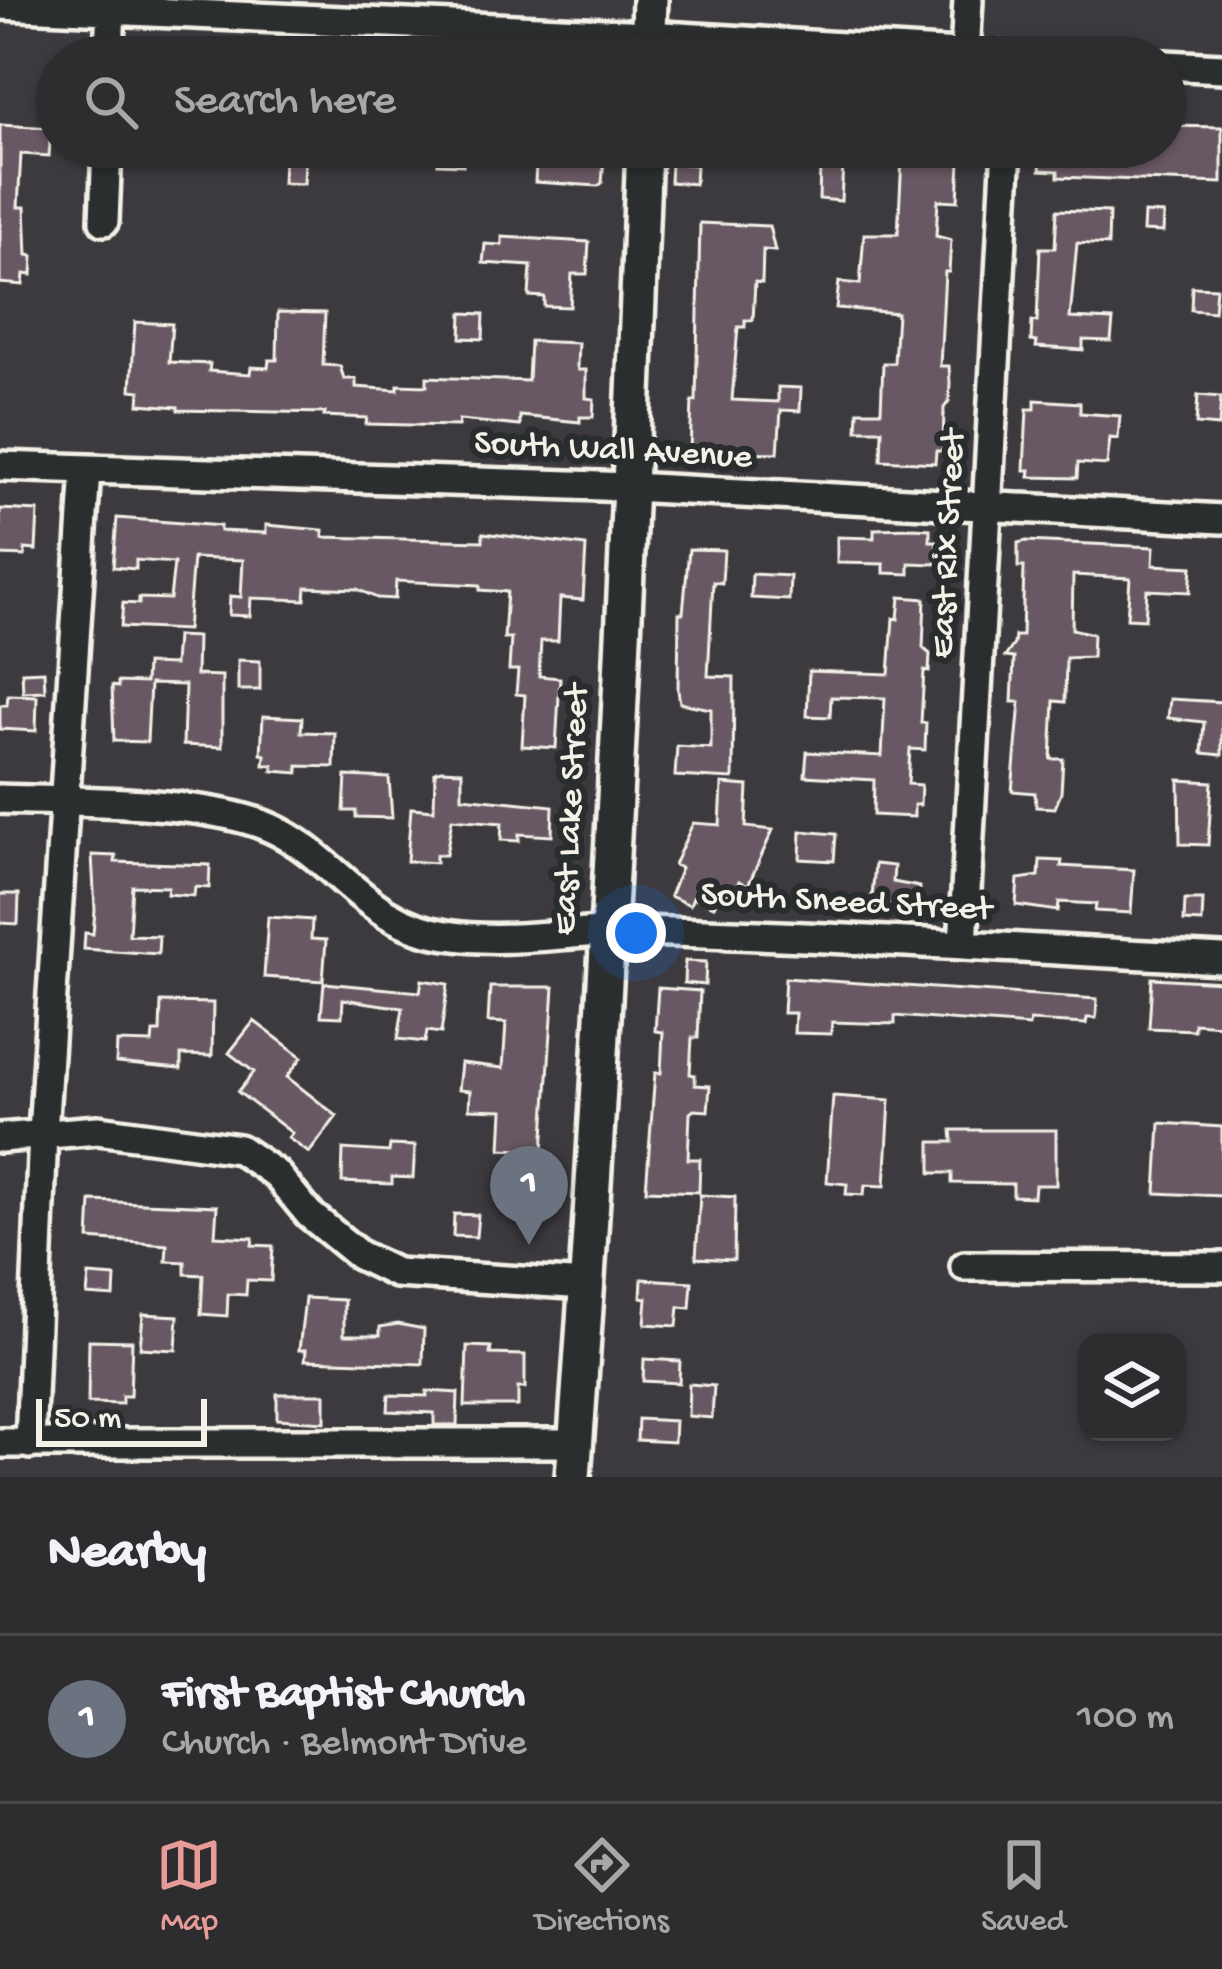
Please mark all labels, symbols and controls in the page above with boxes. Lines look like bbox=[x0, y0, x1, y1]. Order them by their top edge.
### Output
search box bbox=[36, 36, 1186, 168]
icon: search bbox=[78, 69, 144, 135]
text: Search here bbox=[174, 76, 396, 129]
street label: South Wall Avenue bbox=[473, 423, 753, 481]
street label: East Rix Street bbox=[923, 425, 978, 659]
street label: East Lake Street bbox=[545, 680, 601, 937]
street label: South Sneed Street bbox=[699, 875, 996, 933]
your location bbox=[606, 903, 666, 963]
pin: 1 bbox=[490, 1146, 568, 1245]
map controls bbox=[1078, 1333, 1186, 1441]
button: layers bbox=[1078, 1333, 1186, 1441]
scale bar bbox=[36, 1393, 207, 1446]
text: 50 m bbox=[54, 1401, 121, 1439]
text: Nearby bbox=[48, 1525, 206, 1585]
text: First Baptist Church bbox=[162, 1669, 525, 1722]
text: 1 bbox=[79, 1696, 95, 1742]
text: 100 m bbox=[1077, 1696, 1174, 1742]
text: Church · Belmont Drive bbox=[162, 1722, 526, 1768]
tab: Map bbox=[156, 1832, 222, 1942]
tab: Directions bbox=[535, 1832, 669, 1942]
tab: Saved bbox=[981, 1832, 1066, 1942]

